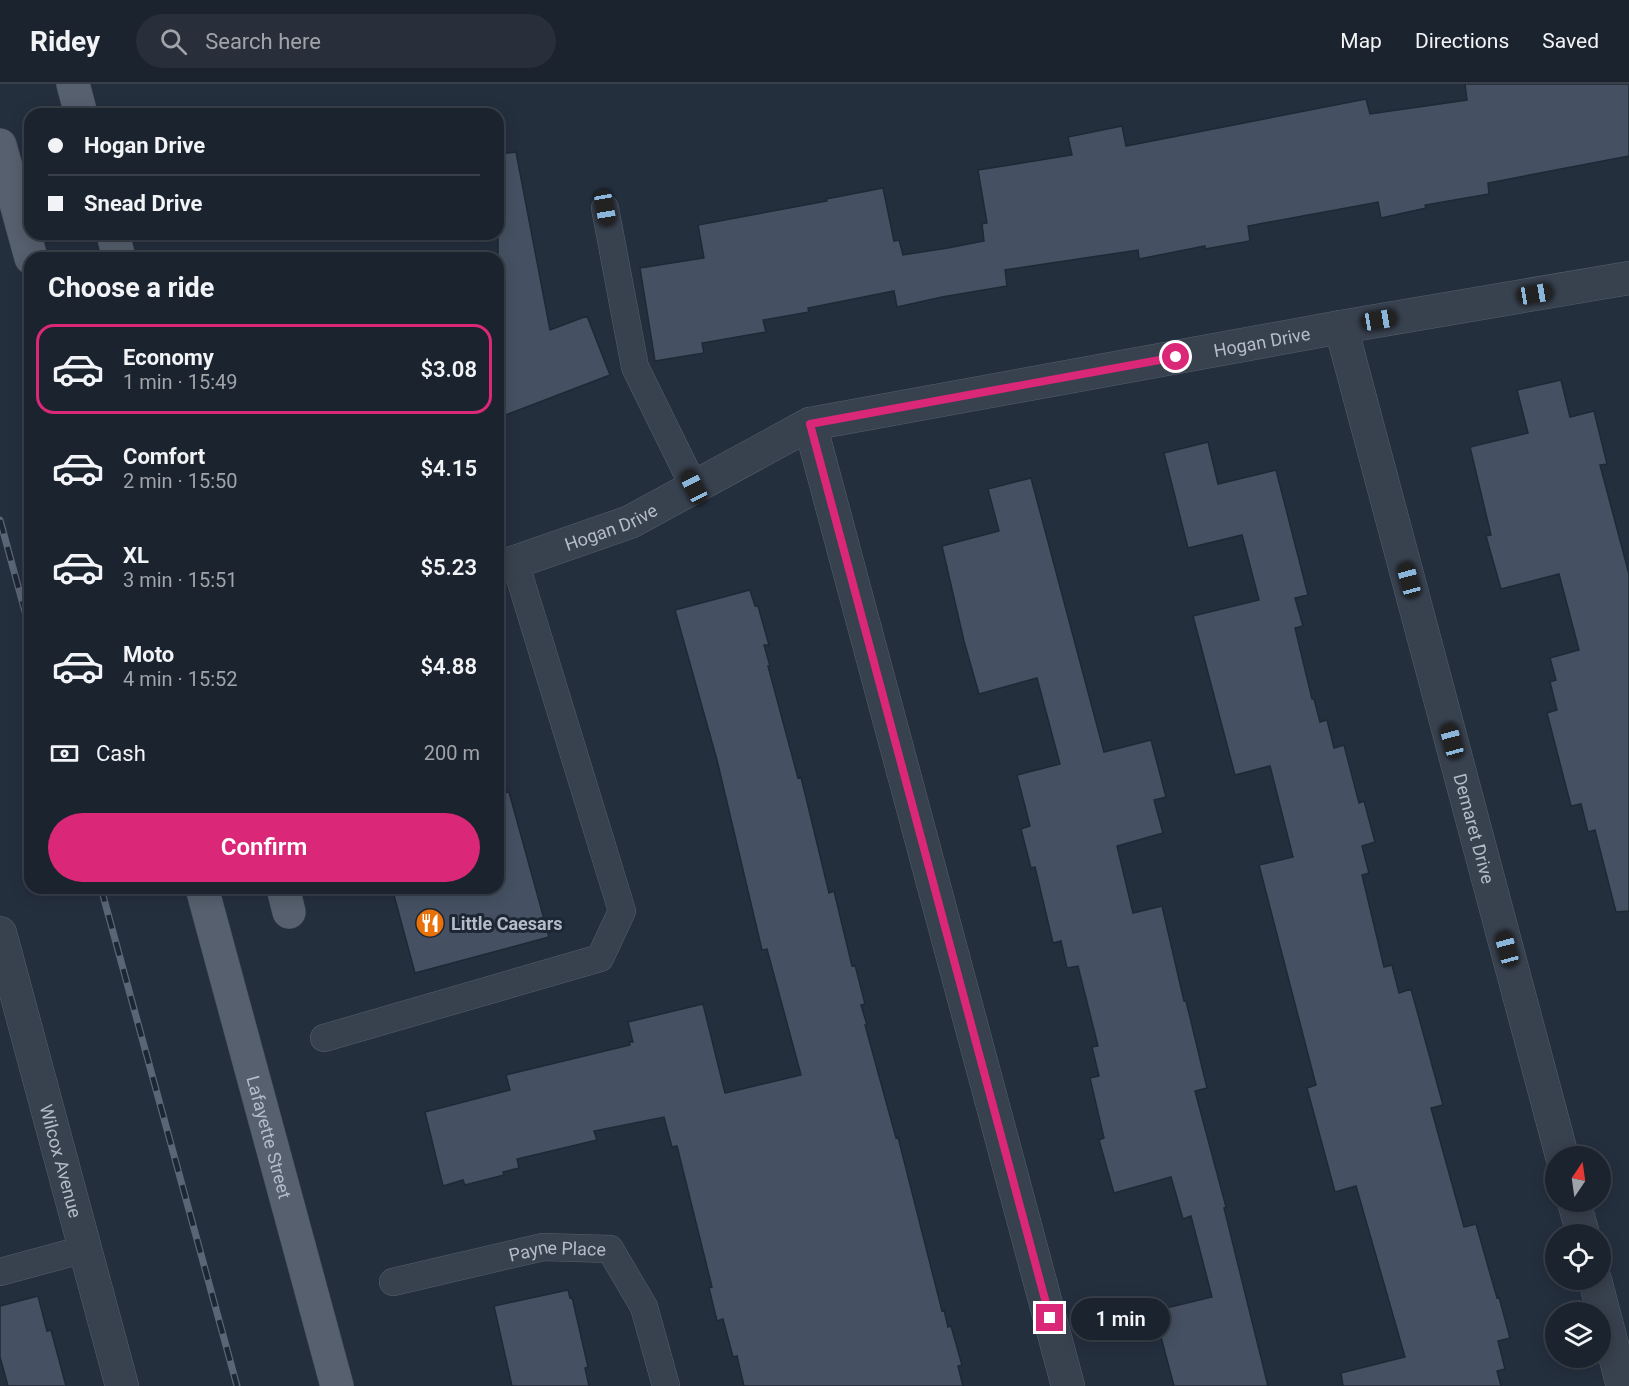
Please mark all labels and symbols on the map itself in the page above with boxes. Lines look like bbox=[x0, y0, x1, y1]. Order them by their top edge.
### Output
car bbox=[593, 189, 617, 227]
car bbox=[1516, 282, 1554, 306]
car bbox=[1360, 308, 1398, 332]
street label: Hogan Drive bbox=[1212, 322, 1312, 361]
route start bbox=[1162, 343, 1189, 370]
car bbox=[678, 467, 710, 507]
street label: Hogan Drive bbox=[562, 499, 661, 555]
car bbox=[1396, 560, 1422, 600]
car bbox=[1439, 721, 1465, 761]
street label: Demaret Drive bbox=[1450, 771, 1499, 886]
restaurant icon: Little Caesars bbox=[414, 907, 446, 939]
place label: Little Caesars bbox=[451, 913, 563, 934]
car bbox=[1494, 929, 1520, 969]
street label: Lafayette Street bbox=[243, 1073, 296, 1201]
street label: Wilcox Avenue bbox=[36, 1102, 87, 1220]
north arrow bbox=[1545, 1146, 1611, 1212]
street label: Payne Place bbox=[507, 1236, 606, 1265]
callout: 1 min bbox=[1071, 1297, 1170, 1339]
route end bbox=[1036, 1304, 1063, 1331]

